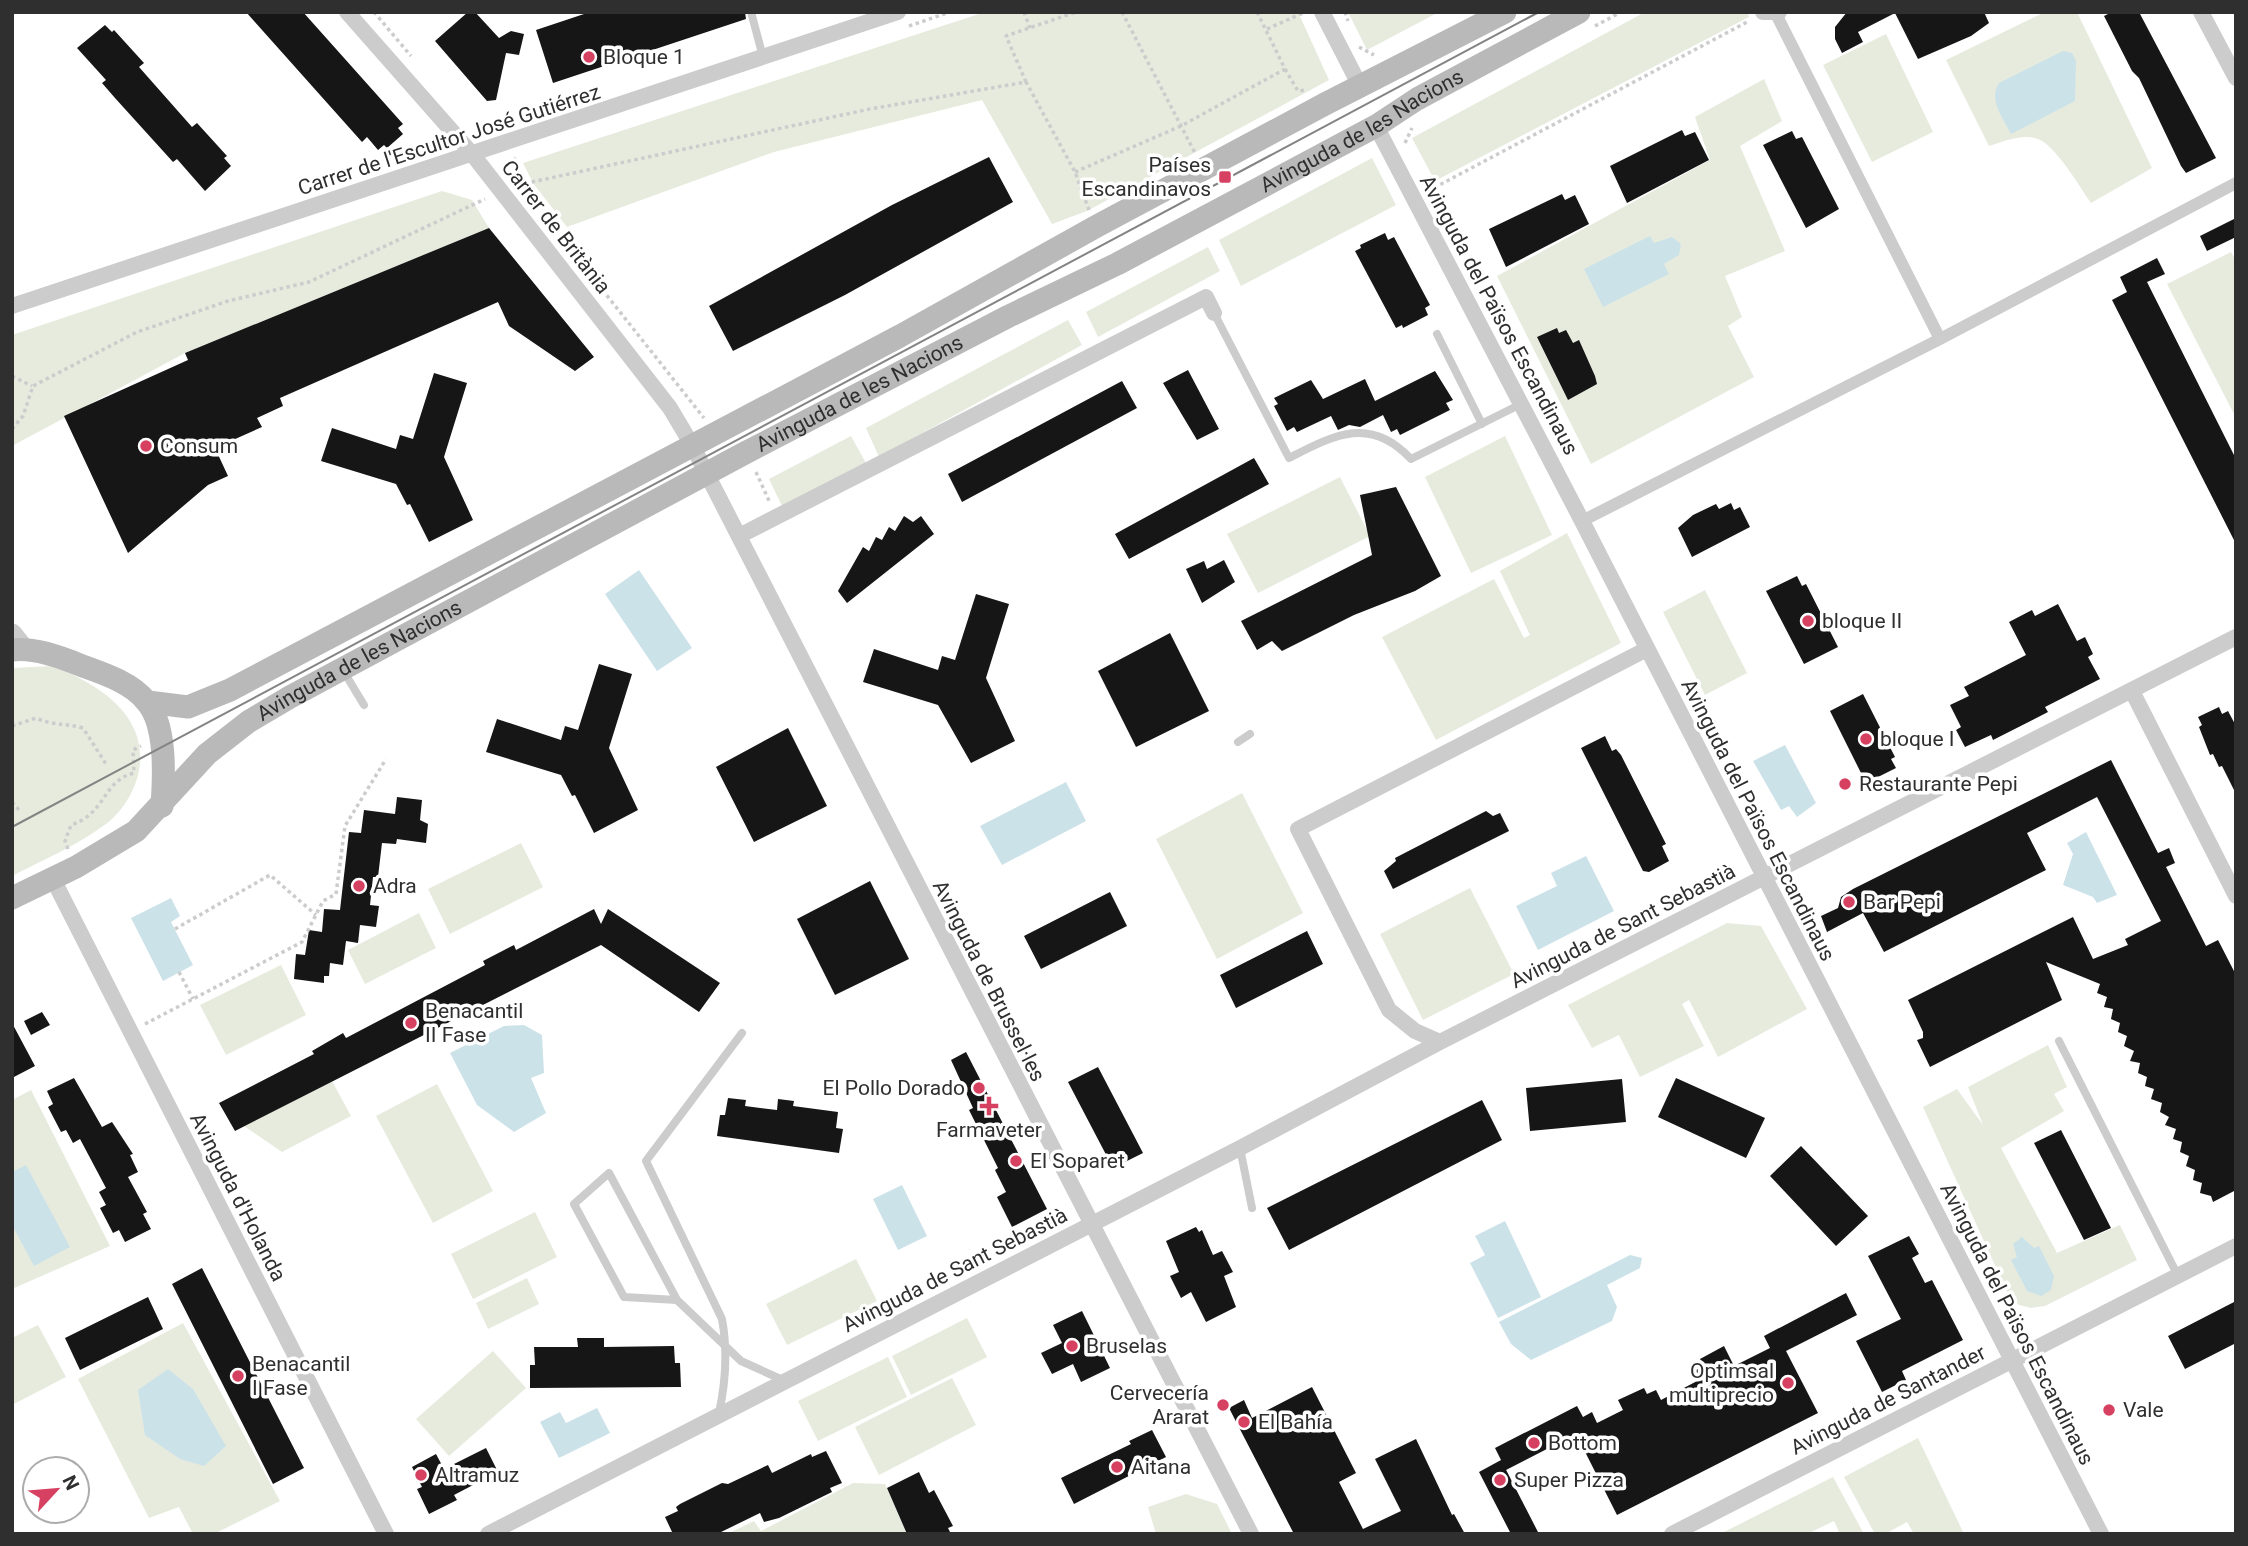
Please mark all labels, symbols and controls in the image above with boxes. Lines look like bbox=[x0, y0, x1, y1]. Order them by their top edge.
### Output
place label: Bloque 1 bbox=[603, 45, 685, 69]
marker: Bloque 1 bbox=[581, 49, 597, 65]
street label: Avinguda de les Nacions bbox=[1256, 64, 1467, 197]
street label: Carrer de l'Escultor José Gutiérrez bbox=[295, 80, 603, 200]
place label: Países Escandinavos bbox=[1082, 153, 1211, 201]
street label: Carrer de Britània bbox=[497, 156, 615, 298]
marker: Países Escandinavos bbox=[1217, 169, 1233, 185]
street label: Avinguda del Països Escandinaus bbox=[1415, 171, 1583, 459]
street label: Avinguda de les Nacions bbox=[752, 330, 967, 457]
place label: Consum bbox=[160, 434, 238, 458]
marker: Consum bbox=[138, 438, 154, 454]
street label: Avinguda de les Nacions bbox=[253, 595, 466, 726]
place label: bloque II bbox=[1822, 609, 1902, 633]
marker: bloque II bbox=[1800, 613, 1816, 629]
street label: Avinguda del Països Escandinaus bbox=[1676, 675, 1840, 965]
place label: bloque I bbox=[1880, 727, 1954, 751]
marker: bloque I bbox=[1858, 731, 1874, 747]
place label: Restaurante Pepi bbox=[1859, 772, 2018, 796]
marker: Restaurante Pepi bbox=[1837, 776, 1853, 792]
street label: Avinguda de Sant Sebastià bbox=[1507, 859, 1739, 993]
place label: Adra bbox=[373, 874, 417, 898]
street label: Avinguda de Brussel·les bbox=[928, 876, 1050, 1086]
marker: Adra bbox=[351, 878, 367, 894]
place label: Bar Pepi bbox=[1863, 890, 1941, 914]
marker: Bar Pepi bbox=[1841, 894, 1857, 910]
place label: Benacantil II Fase bbox=[425, 999, 523, 1047]
marker: Benacantil II Fase bbox=[403, 1015, 419, 1031]
place label: El Pollo Dorado bbox=[823, 1076, 965, 1100]
marker: El Pollo Dorado bbox=[971, 1080, 987, 1096]
marker: Farmaveter bbox=[981, 1098, 997, 1114]
street label: Avinguda d'Holanda bbox=[185, 1109, 291, 1285]
place label: Farmaveter bbox=[936, 1118, 1042, 1142]
place label: El Soparet bbox=[1030, 1149, 1125, 1173]
marker: El Soparet bbox=[1008, 1153, 1024, 1169]
street label: Avinguda del Països Escandinaus bbox=[1935, 1179, 2099, 1469]
street label: Avinguda de Sant Sebastià bbox=[839, 1203, 1071, 1337]
place label: Bruselas bbox=[1086, 1334, 1167, 1358]
marker: Bruselas bbox=[1064, 1338, 1080, 1354]
street label: Avinguda de Santander bbox=[1787, 1340, 1989, 1460]
place label: Benacantil I Fase bbox=[252, 1352, 350, 1400]
place label: Optimsal multiprecio bbox=[1669, 1359, 1774, 1407]
marker: Benacantil I Fase bbox=[230, 1368, 246, 1384]
marker: Optimsal multiprecio bbox=[1780, 1375, 1796, 1391]
place label: Cervecería Ararat bbox=[1110, 1381, 1209, 1429]
marker: Cervecería Ararat bbox=[1215, 1397, 1231, 1413]
place label: Vale bbox=[2123, 1398, 2164, 1422]
marker: Vale bbox=[2101, 1402, 2117, 1418]
place label: El Bahía bbox=[1258, 1410, 1333, 1434]
marker: El Bahía bbox=[1236, 1414, 1252, 1430]
place label: Bottom bbox=[1548, 1431, 1617, 1455]
marker: Bottom bbox=[1526, 1435, 1542, 1451]
north arrow bbox=[21, 1455, 91, 1525]
place label: Aitana bbox=[1131, 1455, 1191, 1479]
marker: Aitana bbox=[1109, 1459, 1125, 1475]
place label: Altramuz bbox=[435, 1463, 519, 1487]
marker: Altramuz bbox=[413, 1467, 429, 1483]
place label: Super Pizza bbox=[1514, 1468, 1624, 1492]
text: N bbox=[58, 1472, 84, 1494]
marker: Super Pizza bbox=[1492, 1472, 1508, 1488]

